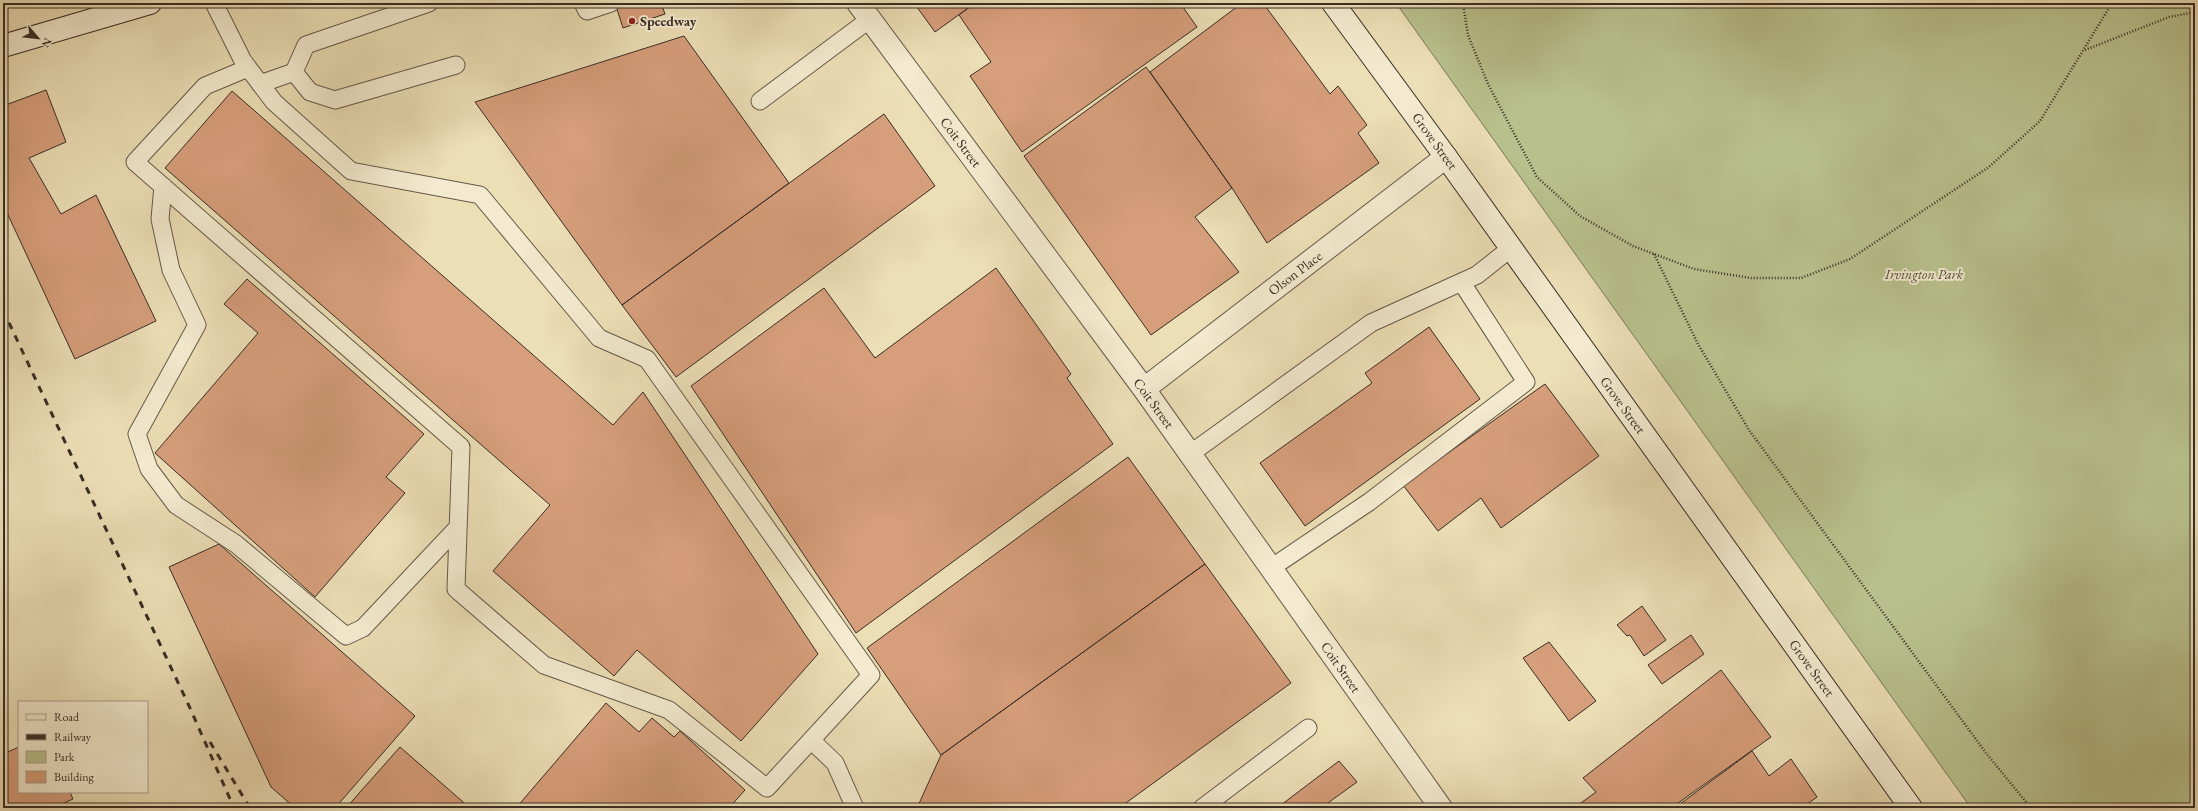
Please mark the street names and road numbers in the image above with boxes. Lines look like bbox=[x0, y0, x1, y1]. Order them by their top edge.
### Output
street label: Grove Street bbox=[1408, 109, 1462, 174]
street label: Coit Street bbox=[936, 113, 986, 171]
street label: Olson Place bbox=[1264, 246, 1326, 299]
street label: Grove Street bbox=[1596, 373, 1650, 438]
street label: Coit Street bbox=[1130, 374, 1179, 432]
street label: Grove Street bbox=[1785, 636, 1839, 701]
street label: Coit Street bbox=[1317, 638, 1365, 697]

